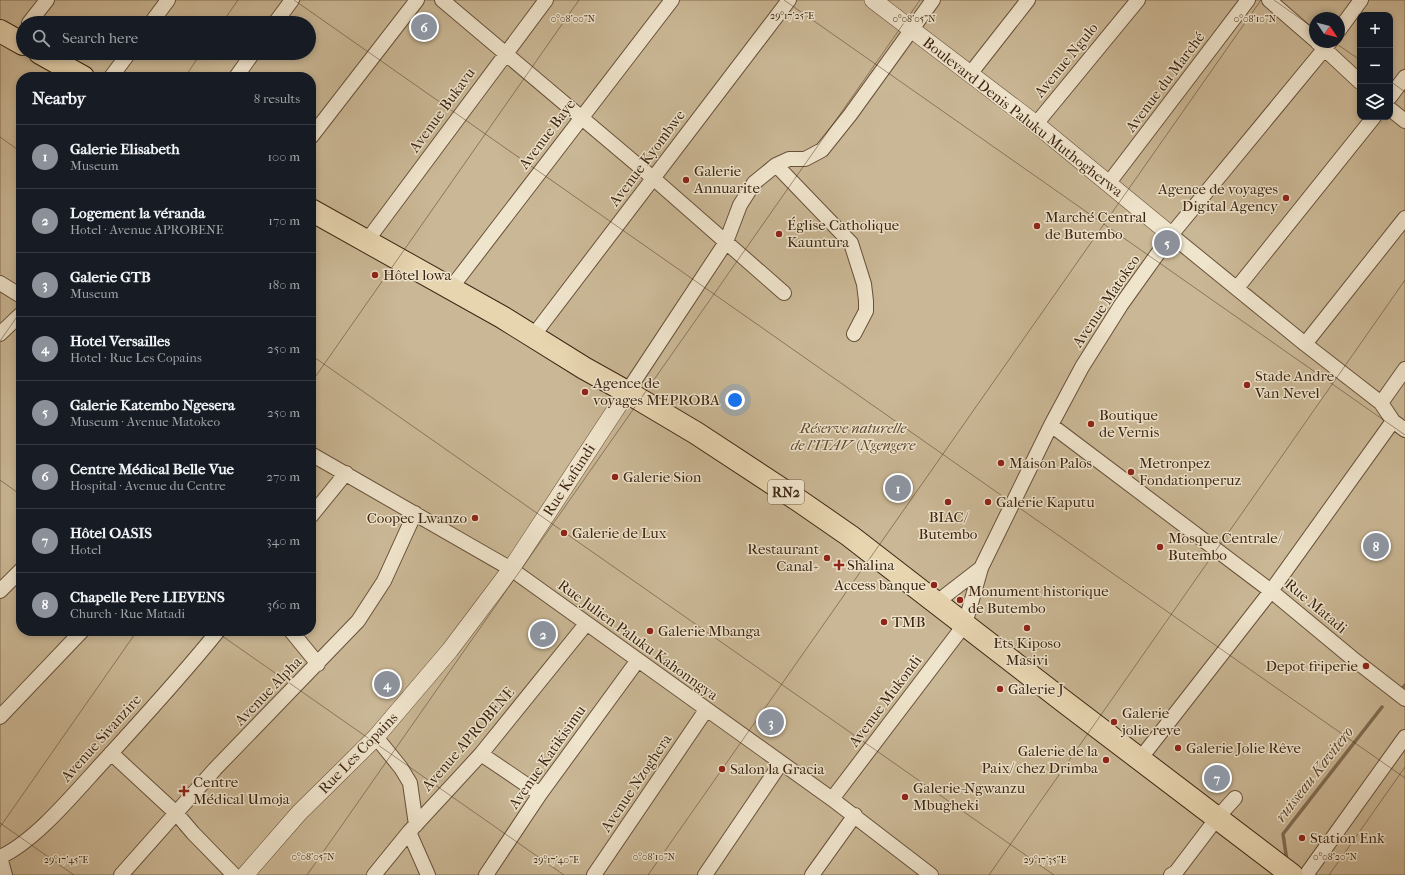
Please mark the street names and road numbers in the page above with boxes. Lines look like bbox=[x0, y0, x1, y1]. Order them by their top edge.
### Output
street label: Avenue Ngulo bbox=[1030, 19, 1102, 102]
street label: Avenue du Marché bbox=[1121, 28, 1209, 136]
street label: Boulevard Denis Paluku Muthogherwa bbox=[919, 33, 1127, 201]
street label: Avenue Bukavu bbox=[405, 64, 479, 157]
street label: Avenue Baye bbox=[514, 95, 580, 173]
street label: Avenue Kyombwe bbox=[604, 106, 689, 210]
street label: Avenue Matokeo bbox=[1068, 251, 1144, 352]
street label: Rue Kafundi bbox=[539, 440, 599, 520]
road number: RN2 bbox=[768, 480, 804, 504]
street label: Rue Matadi bbox=[1281, 575, 1351, 637]
street label: Rue Julien Paluku Kahonngya bbox=[555, 576, 722, 705]
street label: Avenue Mukondi bbox=[844, 651, 926, 751]
street label: Avenue Alpha bbox=[230, 652, 306, 730]
street label: Avenue APROBENE bbox=[417, 683, 518, 795]
street label: Avenue Sivanzire bbox=[56, 690, 145, 786]
street label: Avenue Katikisimu bbox=[504, 701, 590, 813]
street label: Rue Les Copains bbox=[315, 708, 402, 798]
street label: Avenue Nzoghera bbox=[596, 730, 676, 836]

